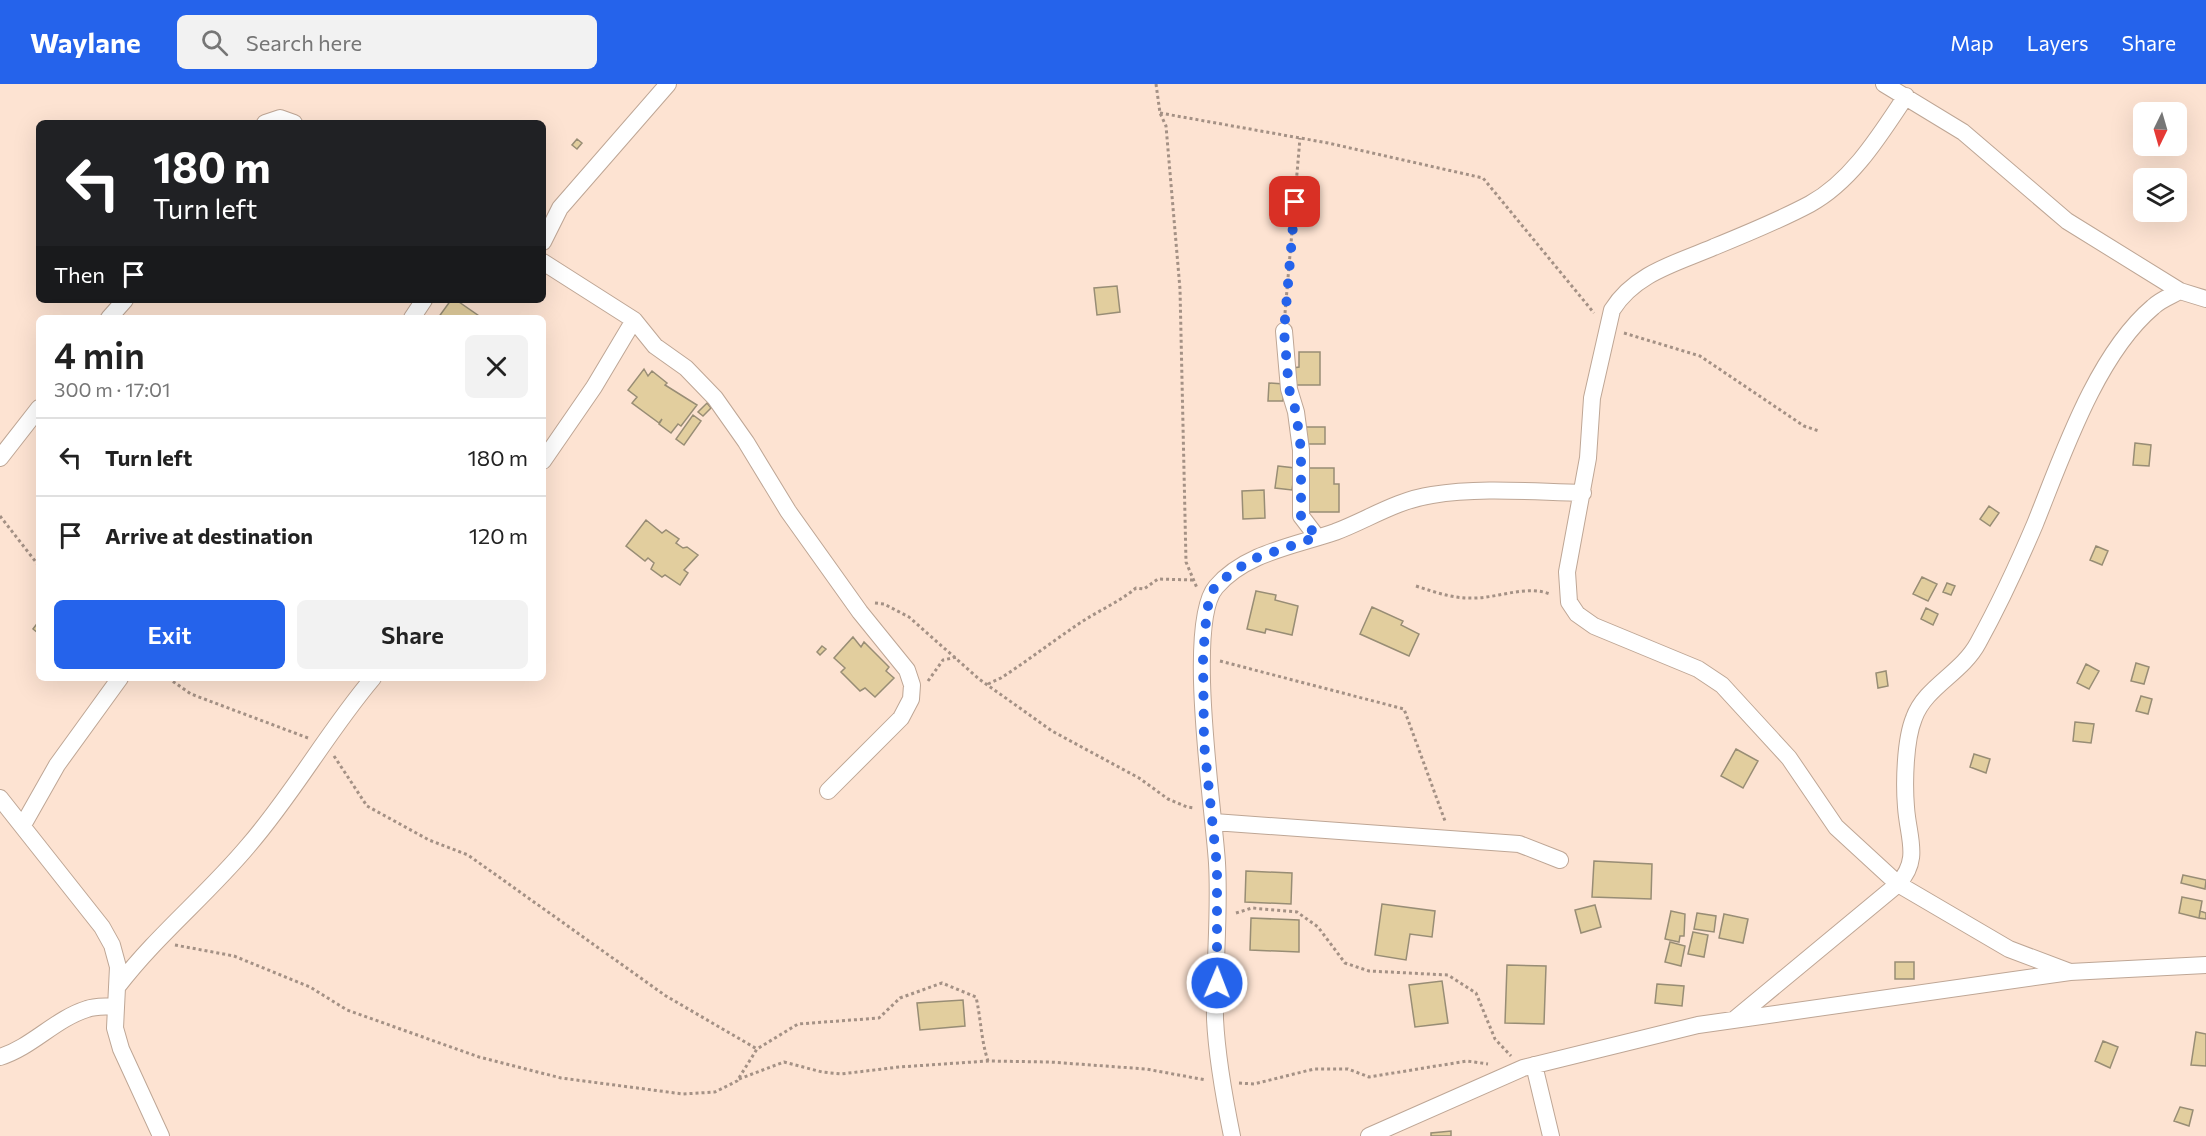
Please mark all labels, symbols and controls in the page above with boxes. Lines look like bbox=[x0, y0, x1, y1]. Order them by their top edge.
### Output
search box bbox=[177, 15, 597, 69]
text: Waylane bbox=[30, 25, 141, 59]
icon: search bbox=[198, 26, 231, 59]
text: Search here bbox=[246, 29, 362, 56]
text: Map bbox=[1950, 30, 1994, 55]
text: Layers bbox=[2027, 30, 2089, 55]
text: Share bbox=[2122, 30, 2176, 55]
north arrow bbox=[2133, 102, 2187, 156]
map controls bbox=[2133, 102, 2187, 222]
text: 180 m bbox=[153, 140, 271, 192]
icon: left bbox=[54, 144, 132, 222]
button: layers bbox=[2133, 168, 2187, 222]
pin bbox=[1269, 176, 1320, 227]
icon: arrive bbox=[1278, 185, 1311, 218]
text: Turn left bbox=[153, 192, 257, 225]
icon: arrive bbox=[117, 258, 150, 291]
text: Then bbox=[54, 261, 105, 288]
text: 4 min bbox=[54, 332, 145, 376]
button: close bbox=[465, 335, 528, 398]
text: 300 m · 17:01 bbox=[54, 377, 171, 401]
icon: left bbox=[54, 441, 87, 474]
text: Turn left bbox=[105, 444, 192, 471]
text: 180 m bbox=[467, 444, 528, 471]
icon: arrive bbox=[54, 519, 87, 552]
text: Arrive at destination bbox=[105, 522, 313, 549]
text: 120 m bbox=[469, 522, 528, 549]
button: Exit bbox=[54, 600, 285, 669]
button: Share bbox=[297, 600, 528, 669]
position arrow bbox=[1185, 951, 1249, 1015]

